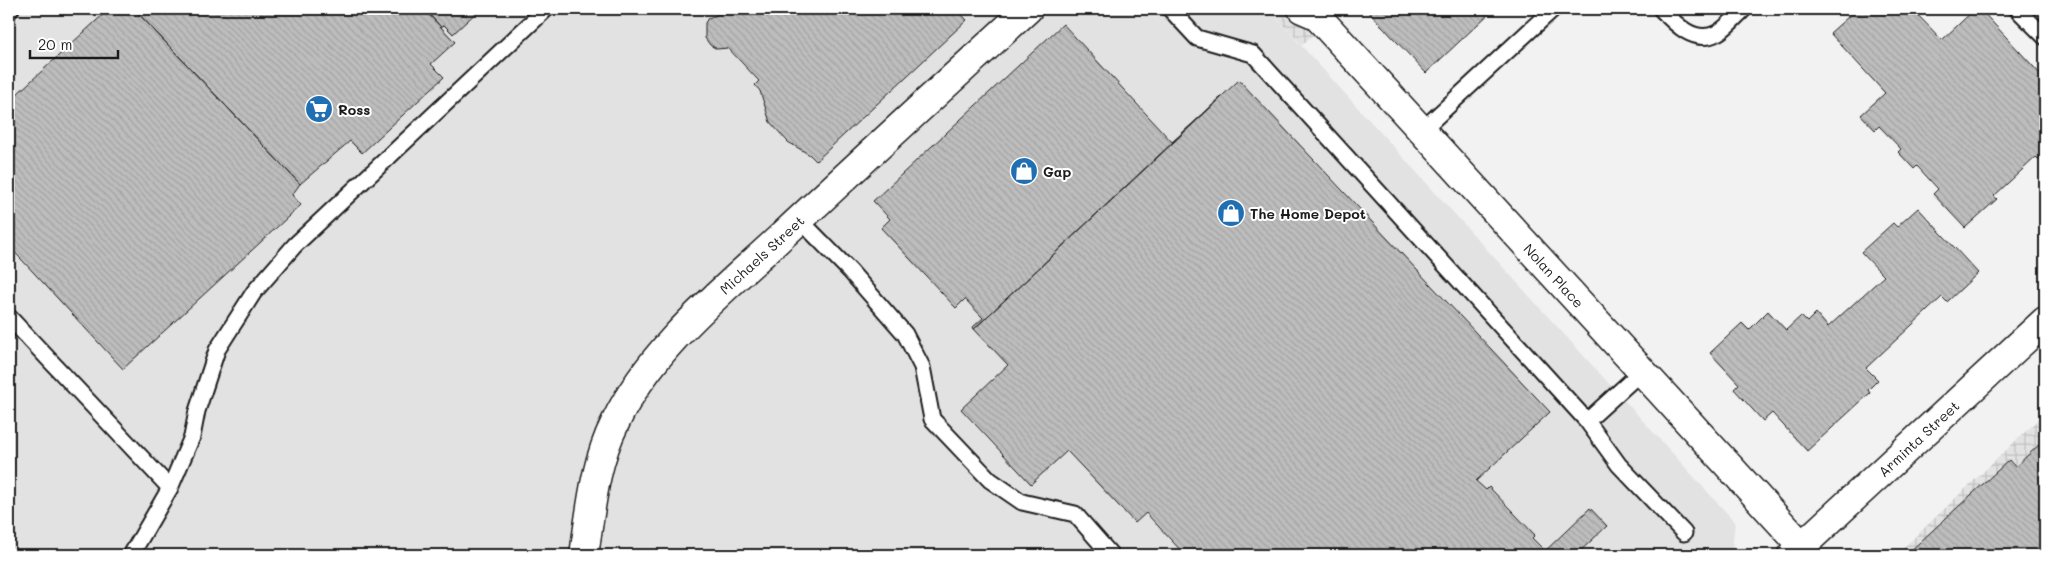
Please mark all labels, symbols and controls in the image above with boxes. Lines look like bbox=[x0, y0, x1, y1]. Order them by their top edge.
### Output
scale bar bbox=[30, 28, 118, 60]
text: 20 m bbox=[38, 34, 72, 54]
supermarket icon: Ross bbox=[304, 94, 334, 124]
place label: Ross bbox=[338, 100, 370, 119]
shop icon: Gap bbox=[1009, 156, 1039, 186]
place label: Gap bbox=[1043, 162, 1071, 181]
shop icon: The Home Depot bbox=[1216, 198, 1246, 228]
place label: The Home Depot bbox=[1250, 204, 1366, 223]
street label: Michaels Street bbox=[715, 211, 808, 298]
street label: Nolan Place bbox=[1520, 239, 1588, 311]
street label: Arminta Street bbox=[1874, 396, 1963, 480]

